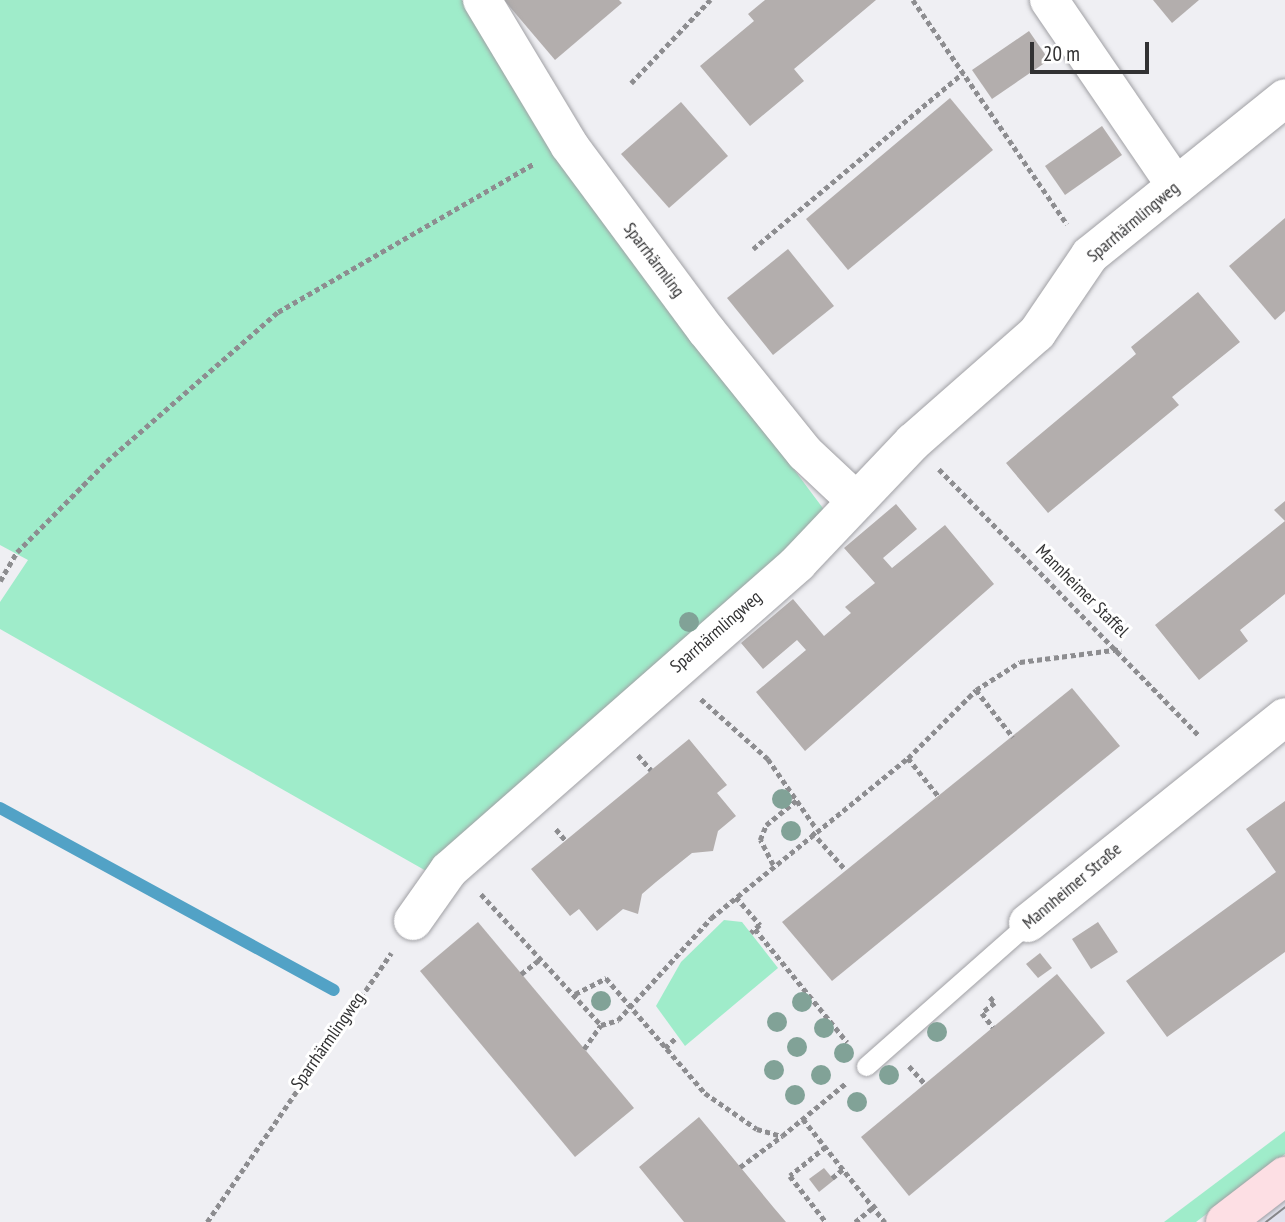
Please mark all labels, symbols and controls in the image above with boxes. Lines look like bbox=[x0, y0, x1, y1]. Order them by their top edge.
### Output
scale bar bbox=[1033, 28, 1152, 72]
text: 20 m bbox=[1043, 40, 1080, 67]
street label: Sparrhärmlingweg bbox=[1083, 177, 1183, 267]
street label: Sparrhärmling bbox=[619, 218, 689, 302]
street label: Mannheimer Staffel bbox=[1031, 540, 1133, 642]
street label: Sparrhärmlingweg bbox=[666, 587, 766, 677]
street label: Mannheimer Straße bbox=[1018, 838, 1126, 934]
street label: Sparrhärmlingweg bbox=[287, 988, 369, 1094]

